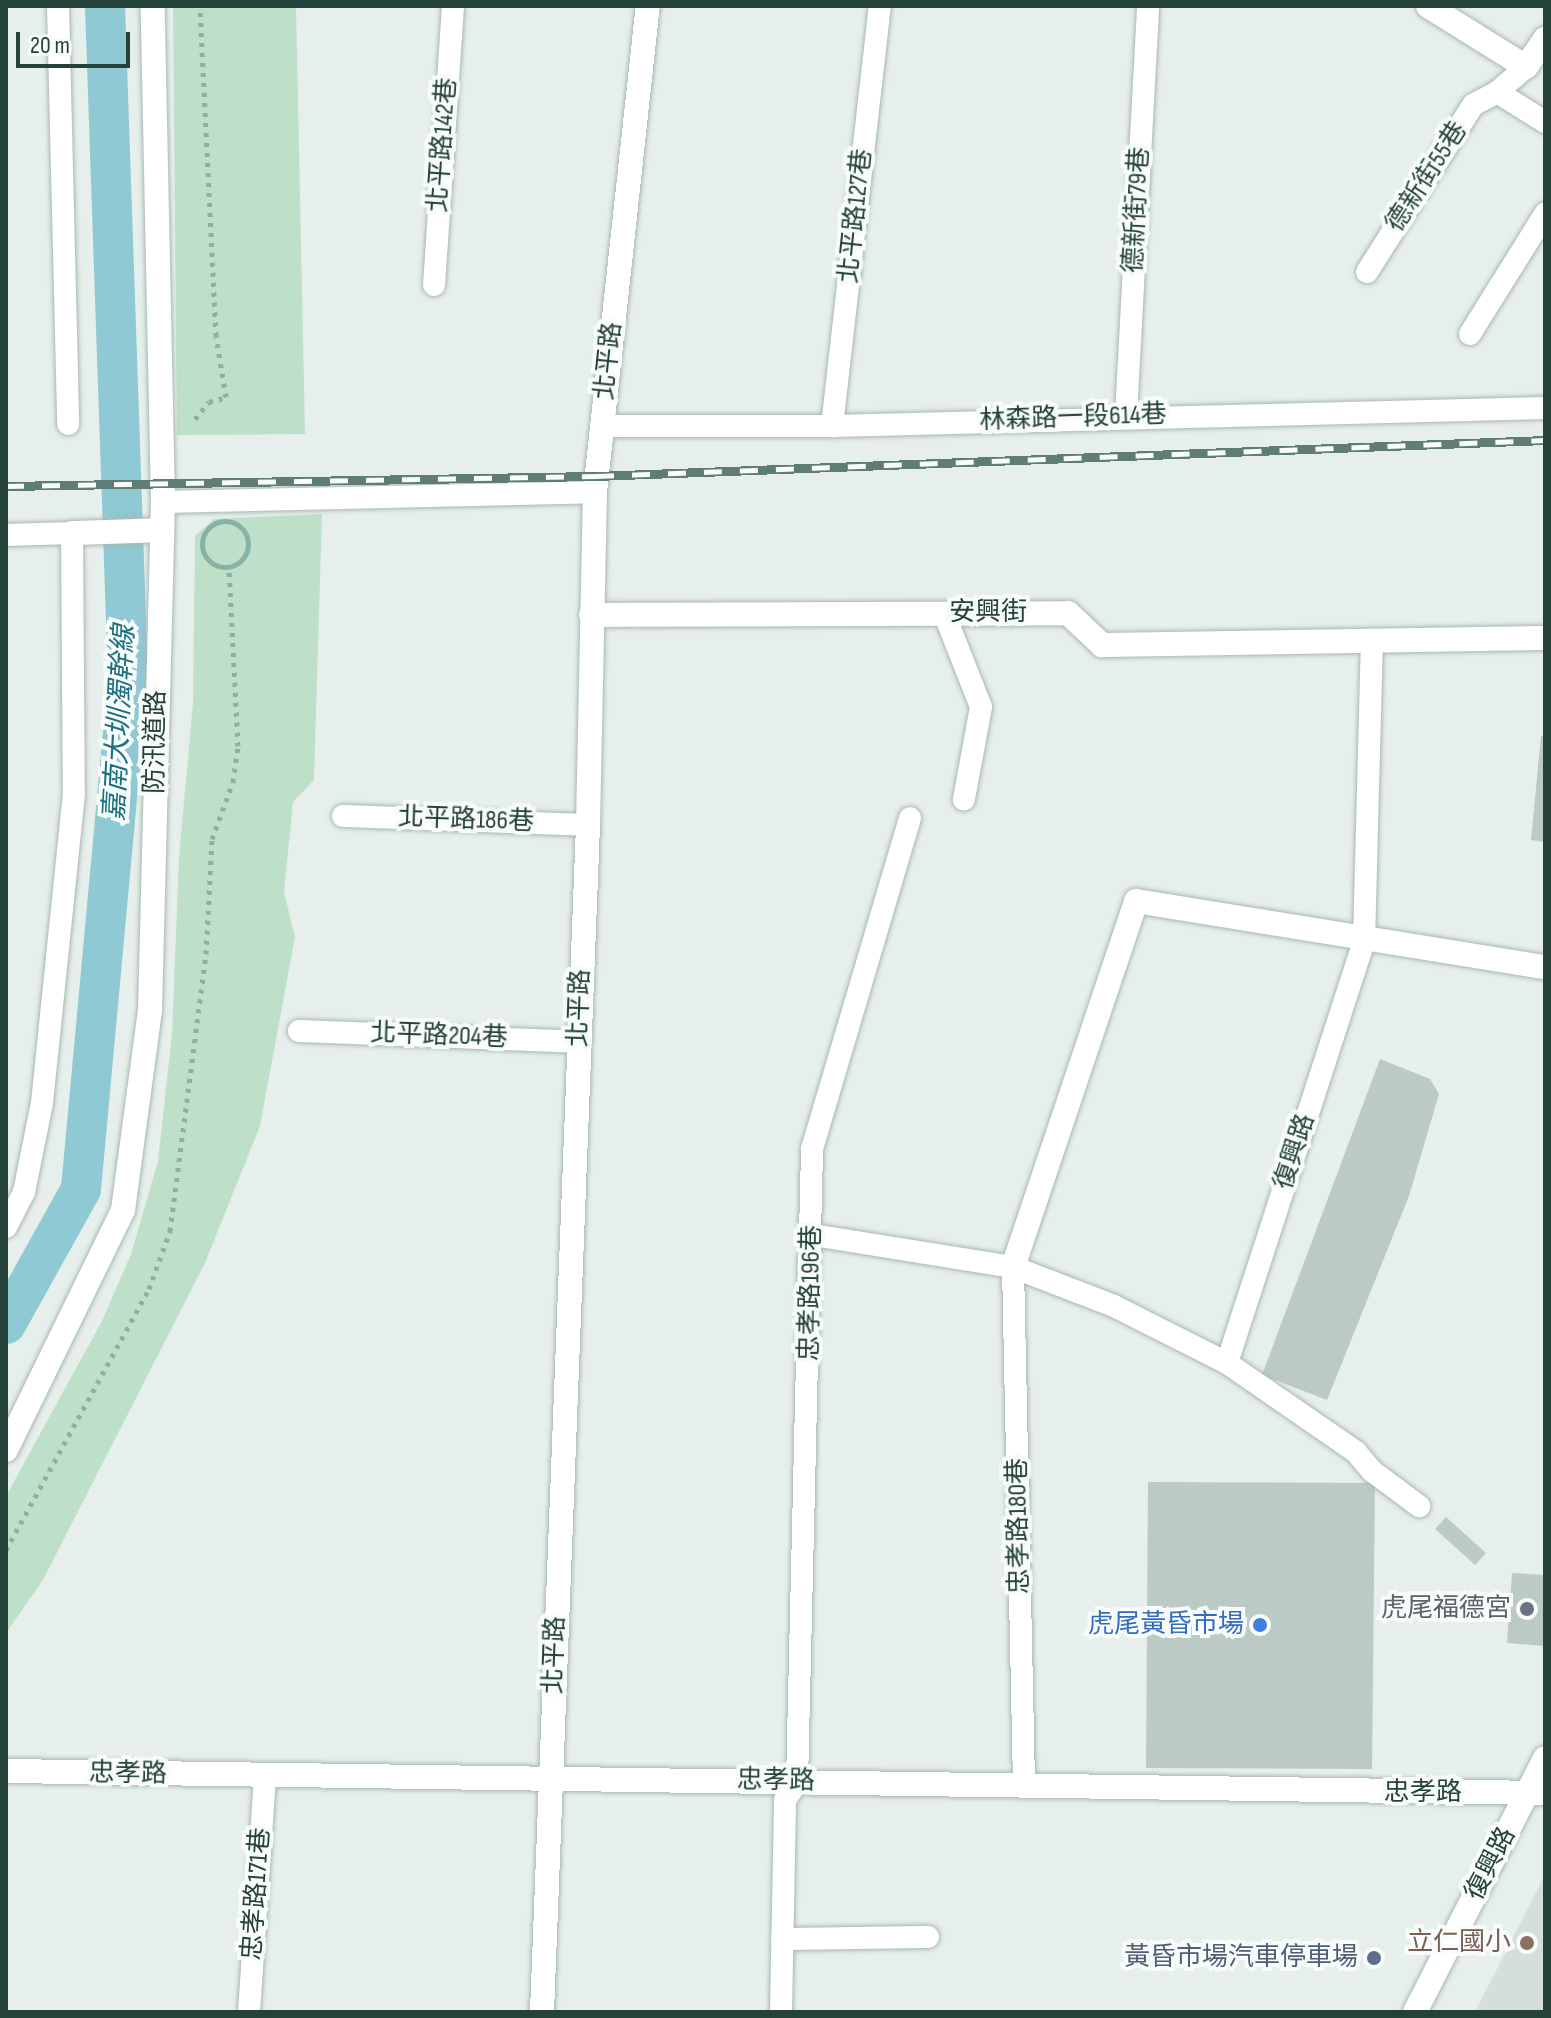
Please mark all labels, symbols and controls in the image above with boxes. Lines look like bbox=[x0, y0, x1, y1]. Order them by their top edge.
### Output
scale bar bbox=[20, 16, 134, 66]
text: 20 m bbox=[30, 31, 70, 60]
street label: 北平路142巷 bbox=[423, 77, 463, 213]
street label: 德新街55巷 bbox=[1380, 116, 1474, 238]
street label: 德新街79巷 bbox=[1118, 146, 1156, 274]
street label: 北平路127巷 bbox=[833, 147, 879, 285]
street label: 北平路 bbox=[589, 321, 629, 401]
street label: 林森路一段614巷 bbox=[979, 399, 1167, 437]
street label: 安興街 bbox=[949, 597, 1027, 629]
water label: 嘉南大圳濁幹線 bbox=[98, 624, 142, 822]
street label: 防汛道路 bbox=[139, 690, 173, 794]
street label: 北平路186巷 bbox=[398, 802, 534, 838]
street label: 北平路 bbox=[563, 968, 597, 1048]
street label: 北平路204巷 bbox=[370, 1018, 508, 1054]
street label: 復興路 bbox=[1268, 1110, 1322, 1194]
street label: 忠孝路196巷 bbox=[794, 1225, 828, 1361]
street label: 忠孝路180巷 bbox=[1002, 1458, 1036, 1594]
place label: 虎尾福德宮 bbox=[1381, 1593, 1511, 1625]
marker: 虎尾福德宮 bbox=[1518, 1600, 1536, 1618]
place label: 虎尾黃昏市場 bbox=[1088, 1609, 1244, 1641]
street label: 北平路 bbox=[538, 1615, 572, 1695]
marker: 虎尾黃昏市場 bbox=[1251, 1616, 1269, 1634]
street label: 忠孝路 bbox=[89, 1758, 167, 1790]
street label: 忠孝路 bbox=[737, 1765, 815, 1797]
street label: 忠孝路 bbox=[1384, 1777, 1462, 1809]
street label: 復興路 bbox=[1459, 1822, 1523, 1906]
street label: 忠孝路171巷 bbox=[237, 1827, 277, 1961]
place label: 立仁國小 bbox=[1407, 1927, 1511, 1959]
marker: 立仁國小 bbox=[1518, 1934, 1536, 1952]
place label: 黃昏市場汽車停車場 bbox=[1124, 1942, 1358, 1974]
marker: 黃昏市場汽車停車場 bbox=[1365, 1949, 1383, 1967]

